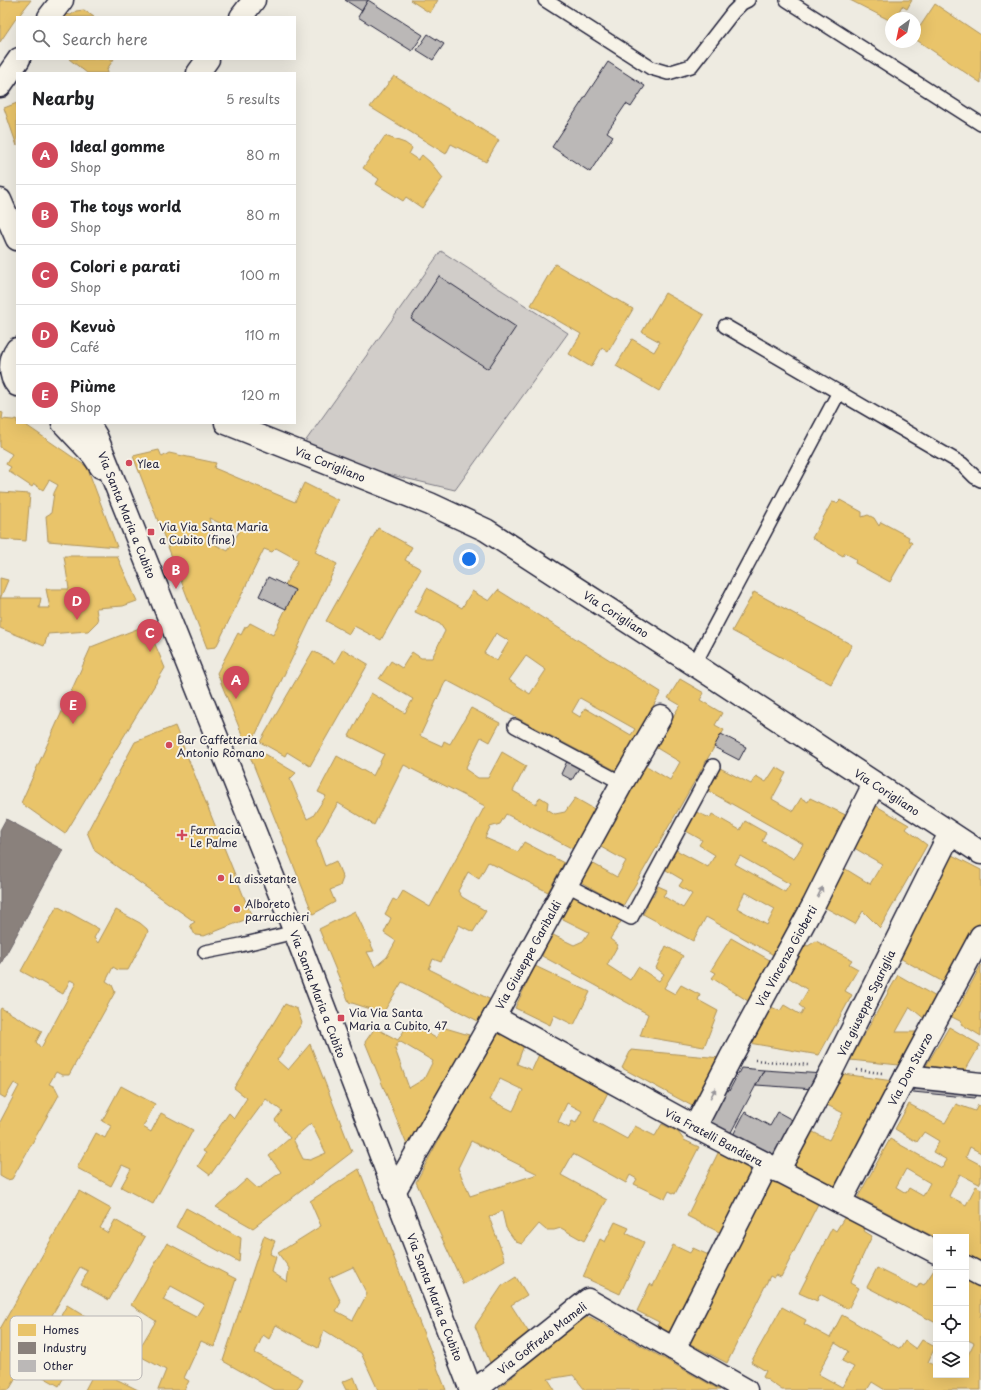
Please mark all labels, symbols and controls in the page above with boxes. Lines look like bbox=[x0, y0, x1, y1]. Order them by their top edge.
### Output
north arrow bbox=[885, 12, 921, 48]
search box bbox=[16, 16, 296, 60]
icon: search bbox=[30, 27, 52, 49]
text: Search here bbox=[62, 27, 148, 50]
text: Nearby bbox=[32, 85, 94, 111]
text: 5 results bbox=[226, 89, 280, 108]
text: Ideal gomme bbox=[70, 134, 165, 157]
text: A bbox=[40, 145, 50, 164]
text: 80 m bbox=[246, 145, 280, 164]
text: Shop bbox=[70, 157, 101, 176]
text: The toys world bbox=[70, 194, 181, 217]
text: B bbox=[41, 205, 49, 224]
text: 80 m bbox=[246, 205, 280, 224]
text: Shop bbox=[70, 217, 101, 236]
text: Colori e parati bbox=[70, 254, 180, 277]
text: C bbox=[40, 265, 50, 284]
text: 100 m bbox=[240, 265, 280, 284]
text: Shop bbox=[70, 277, 101, 296]
text: Kevuò bbox=[70, 314, 115, 337]
text: D bbox=[40, 325, 50, 344]
text: 110 m bbox=[245, 325, 280, 344]
text: Café bbox=[70, 337, 99, 356]
text: Piùme bbox=[70, 374, 116, 397]
text: E bbox=[41, 385, 49, 404]
text: 120 m bbox=[241, 385, 280, 404]
text: Shop bbox=[70, 397, 101, 416]
street label: Via Corigliano bbox=[292, 442, 368, 486]
street label: Via Santa Maria a Cubito bbox=[94, 449, 160, 581]
place label: Ylea bbox=[137, 455, 159, 472]
marker: Ylea bbox=[124, 458, 134, 468]
place label: Via Via Santa Maria a Cubito (fine) bbox=[159, 518, 268, 548]
marker: Via Via Santa Maria a Cubito (fine) bbox=[146, 527, 156, 537]
your location bbox=[459, 549, 479, 569]
pin: B bbox=[163, 556, 189, 589]
street label: Via Corigliano bbox=[580, 586, 652, 642]
pin: D bbox=[64, 587, 90, 620]
pin: C bbox=[137, 619, 163, 652]
pin: A bbox=[223, 666, 249, 699]
pin: E bbox=[60, 691, 86, 724]
place label: Bar Caffetteria Antonio Romano bbox=[177, 731, 265, 761]
marker: Bar Caffetteria Antonio Romano bbox=[164, 740, 174, 750]
street label: Via Corigliano bbox=[851, 764, 923, 820]
place label: Farmacia Le Palme bbox=[190, 821, 241, 851]
marker: Farmacia Le Palme bbox=[177, 830, 187, 840]
place label: La dissetante bbox=[229, 870, 297, 887]
marker: La dissetante bbox=[216, 873, 226, 883]
one-way arrow bbox=[817, 886, 823, 897]
place label: Alboreto parrucchieri bbox=[245, 895, 309, 925]
street label: Via Giuseppe Garibaldi bbox=[491, 897, 565, 1013]
street label: Via Vincenzo Gioberti bbox=[751, 902, 821, 1010]
marker: Alboreto parrucchieri bbox=[232, 904, 242, 914]
street label: Via Santa Maria a Cubito bbox=[286, 928, 350, 1060]
street label: Via giuseppe Sgariglia bbox=[833, 947, 899, 1059]
place label: Via Via Santa Maria a Cubito, 47 bbox=[349, 1004, 447, 1034]
marker: Via Via Santa Maria a Cubito, 47 bbox=[336, 1013, 346, 1023]
street label: Via Don Sturzo bbox=[883, 1029, 937, 1109]
one-way arrow bbox=[709, 1087, 716, 1098]
street label: Via Fratelli Bandiera bbox=[662, 1104, 767, 1171]
street label: Via Santa Maria a Cubito bbox=[403, 1231, 467, 1363]
map controls bbox=[933, 1234, 969, 1378]
button: + bbox=[933, 1234, 969, 1270]
button: − bbox=[933, 1270, 969, 1306]
street label: Via Goffredo Mameli bbox=[494, 1298, 590, 1378]
button: locate bbox=[933, 1306, 969, 1342]
legend bbox=[10, 1316, 142, 1380]
text: Homes bbox=[43, 1321, 79, 1338]
text: Industry bbox=[43, 1339, 87, 1356]
button: layers bbox=[933, 1342, 969, 1378]
text: Other bbox=[43, 1357, 74, 1374]

